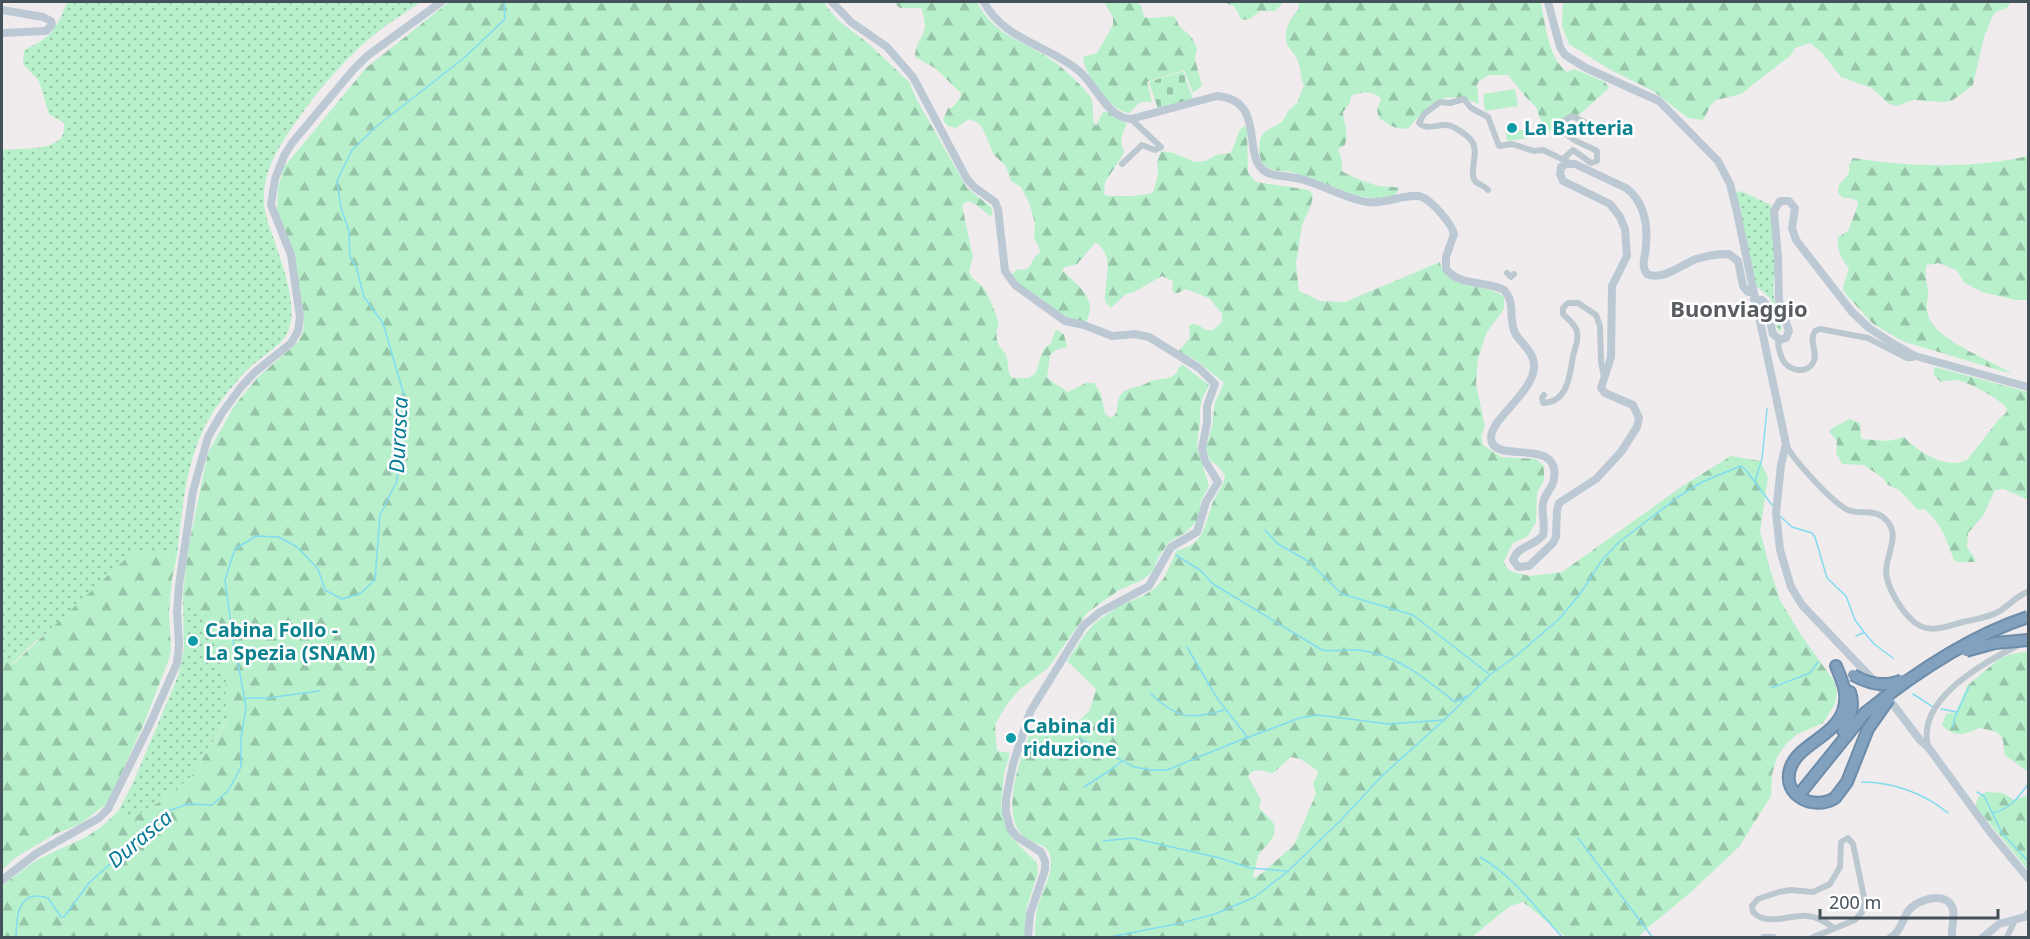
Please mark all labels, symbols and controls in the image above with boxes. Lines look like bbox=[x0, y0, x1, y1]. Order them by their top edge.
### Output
place label: La Batteria bbox=[1524, 114, 1634, 141]
marker: La Batteria bbox=[1505, 121, 1519, 135]
district label: Buonviaggio bbox=[1670, 293, 1808, 323]
water label: Durasca bbox=[382, 396, 414, 474]
place label: Cabina Follo - La Spezia (SNAM) bbox=[205, 616, 375, 666]
marker: Cabina Follo - La Spezia (SNAM) bbox=[186, 634, 200, 648]
place label: Cabina di riduzione bbox=[1023, 712, 1117, 762]
marker: Cabina di riduzione bbox=[1004, 731, 1018, 745]
water label: Durasca bbox=[101, 803, 178, 874]
scale bar bbox=[1820, 882, 1998, 920]
text: 200 m bbox=[1829, 890, 1881, 914]

